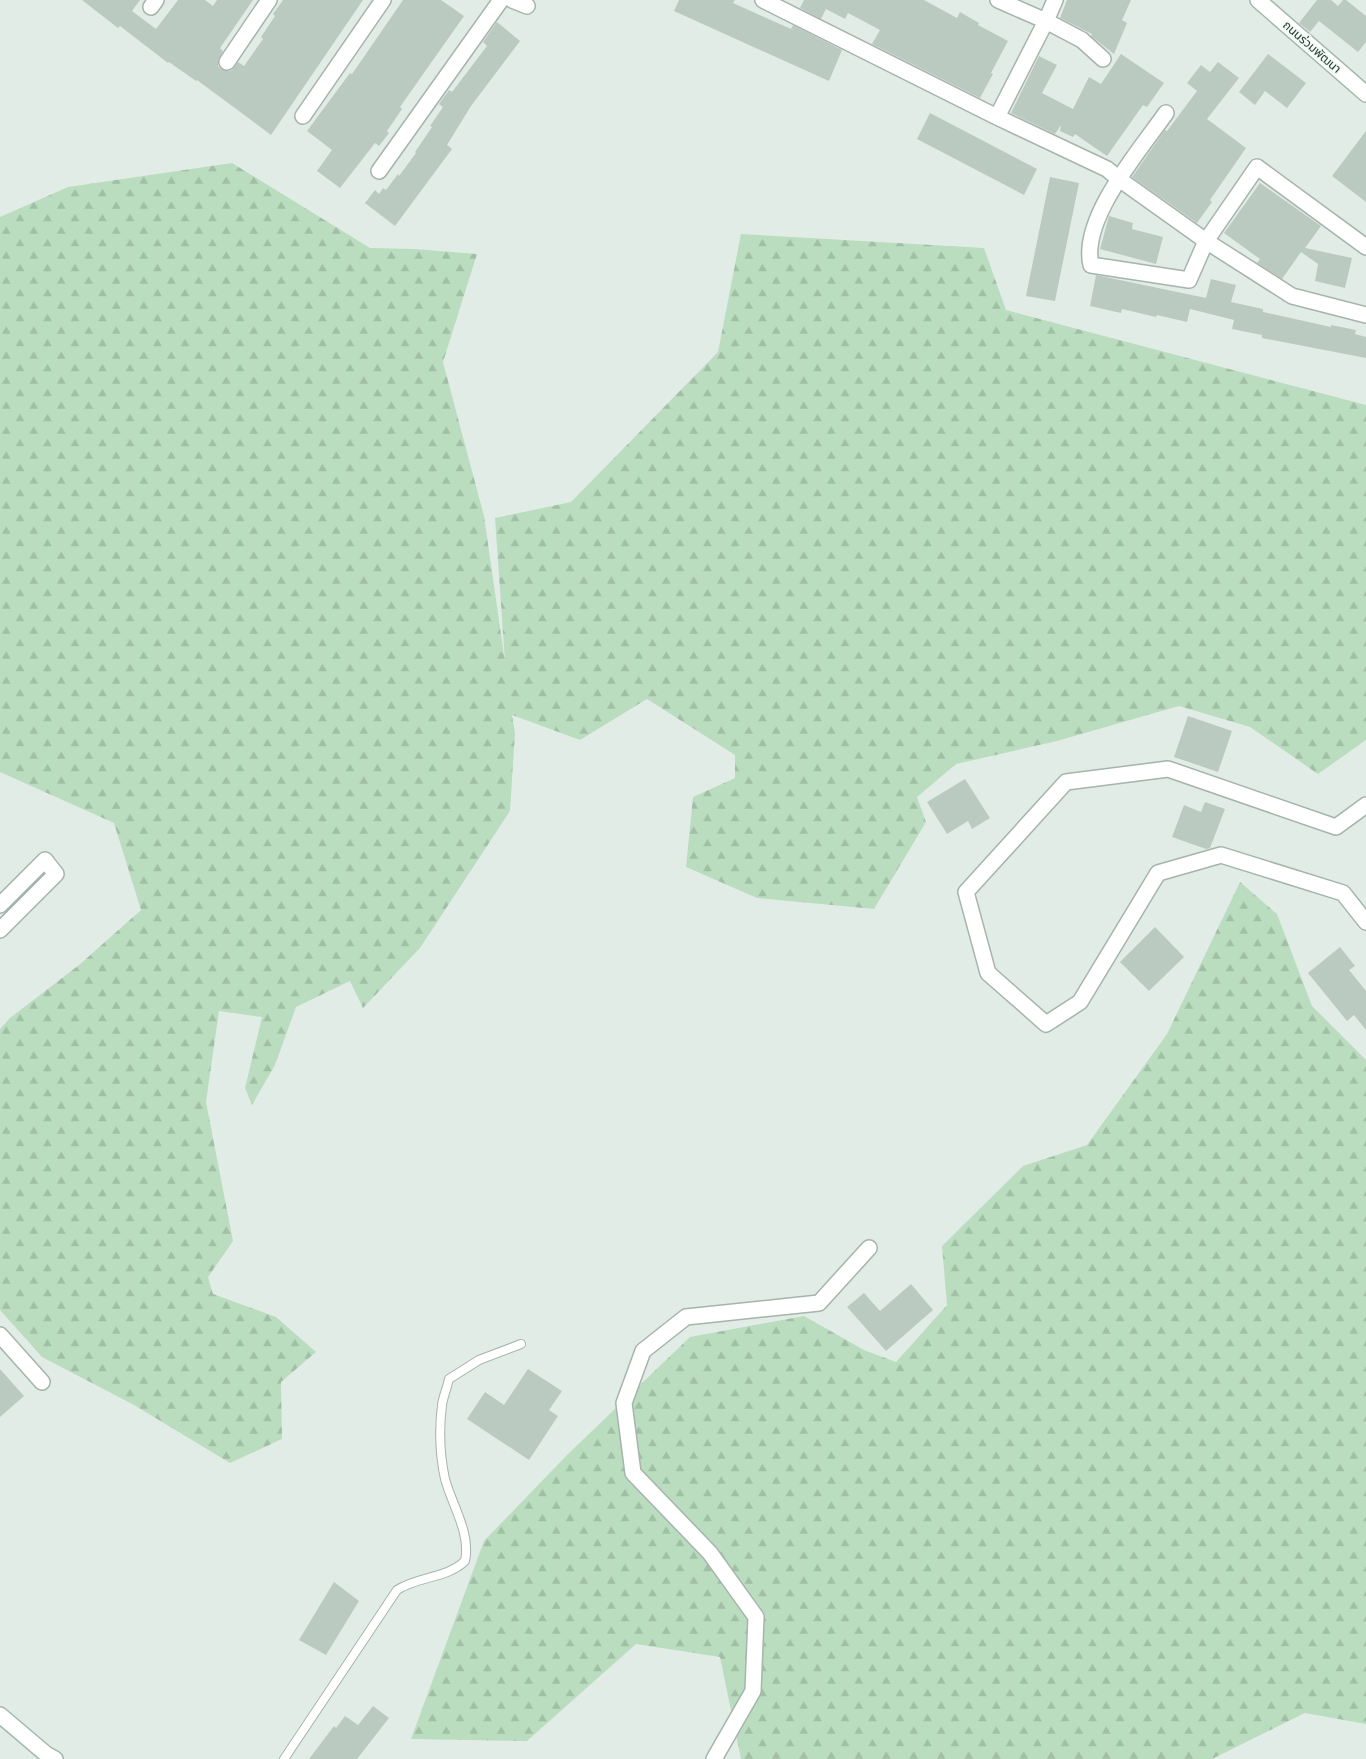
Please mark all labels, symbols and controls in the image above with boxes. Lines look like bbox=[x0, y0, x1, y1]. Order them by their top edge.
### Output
street label: ถนนร่วมพัฒนา bbox=[1279, 17, 1345, 78]

